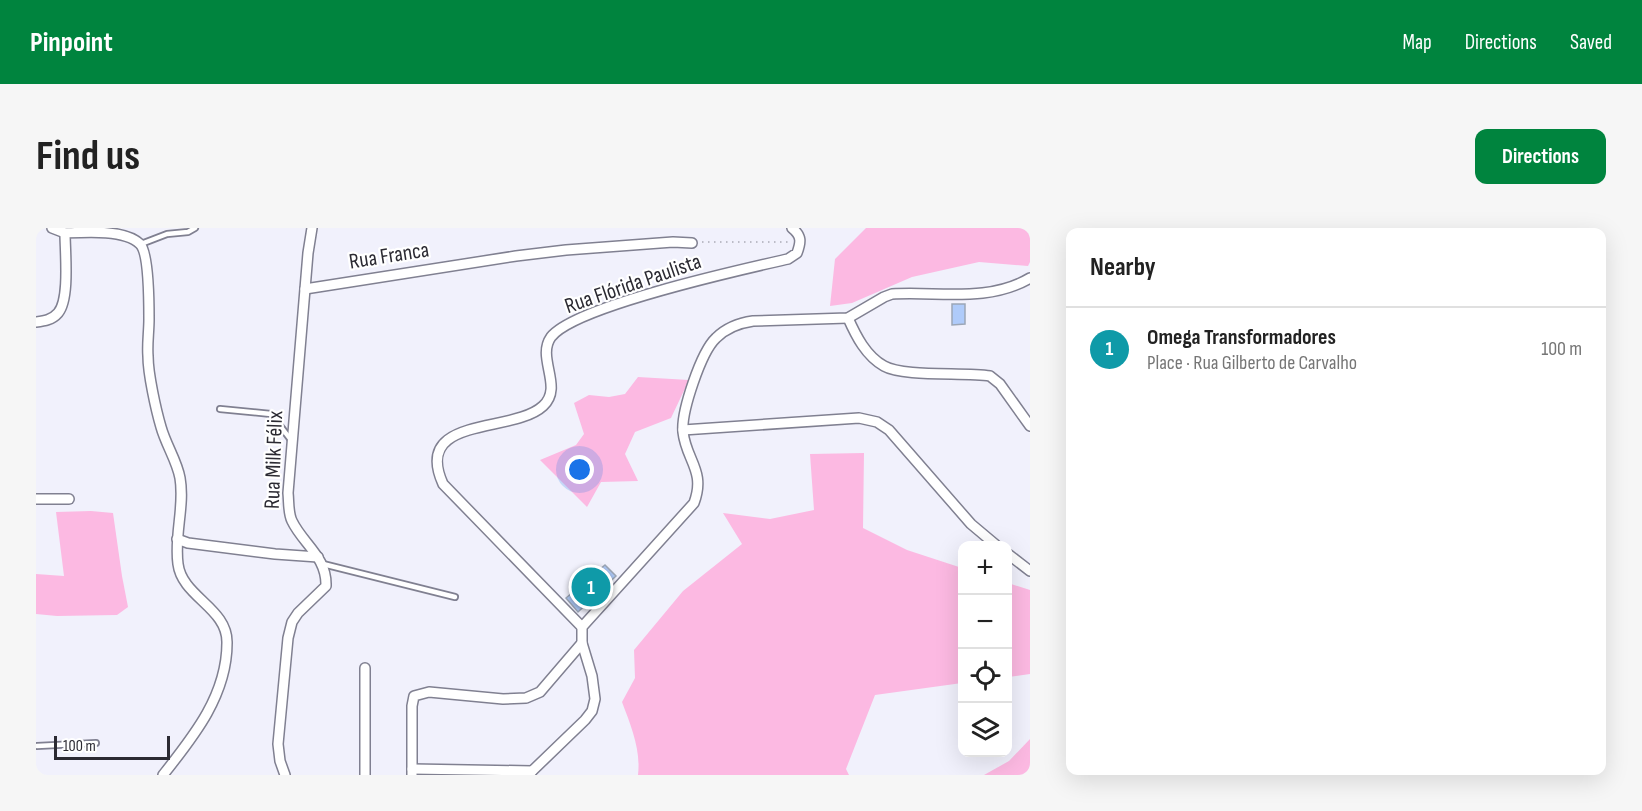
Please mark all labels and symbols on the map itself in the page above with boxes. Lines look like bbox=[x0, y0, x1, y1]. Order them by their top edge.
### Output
street label: Rua Franca bbox=[347, 236, 431, 276]
street label: Rua Flórida Paulista bbox=[561, 248, 705, 320]
street label: Rua Milk Félix bbox=[259, 410, 289, 510]
your location bbox=[565, 455, 594, 484]
pin: 1 bbox=[572, 564, 610, 610]
scale bar bbox=[54, 733, 170, 760]

